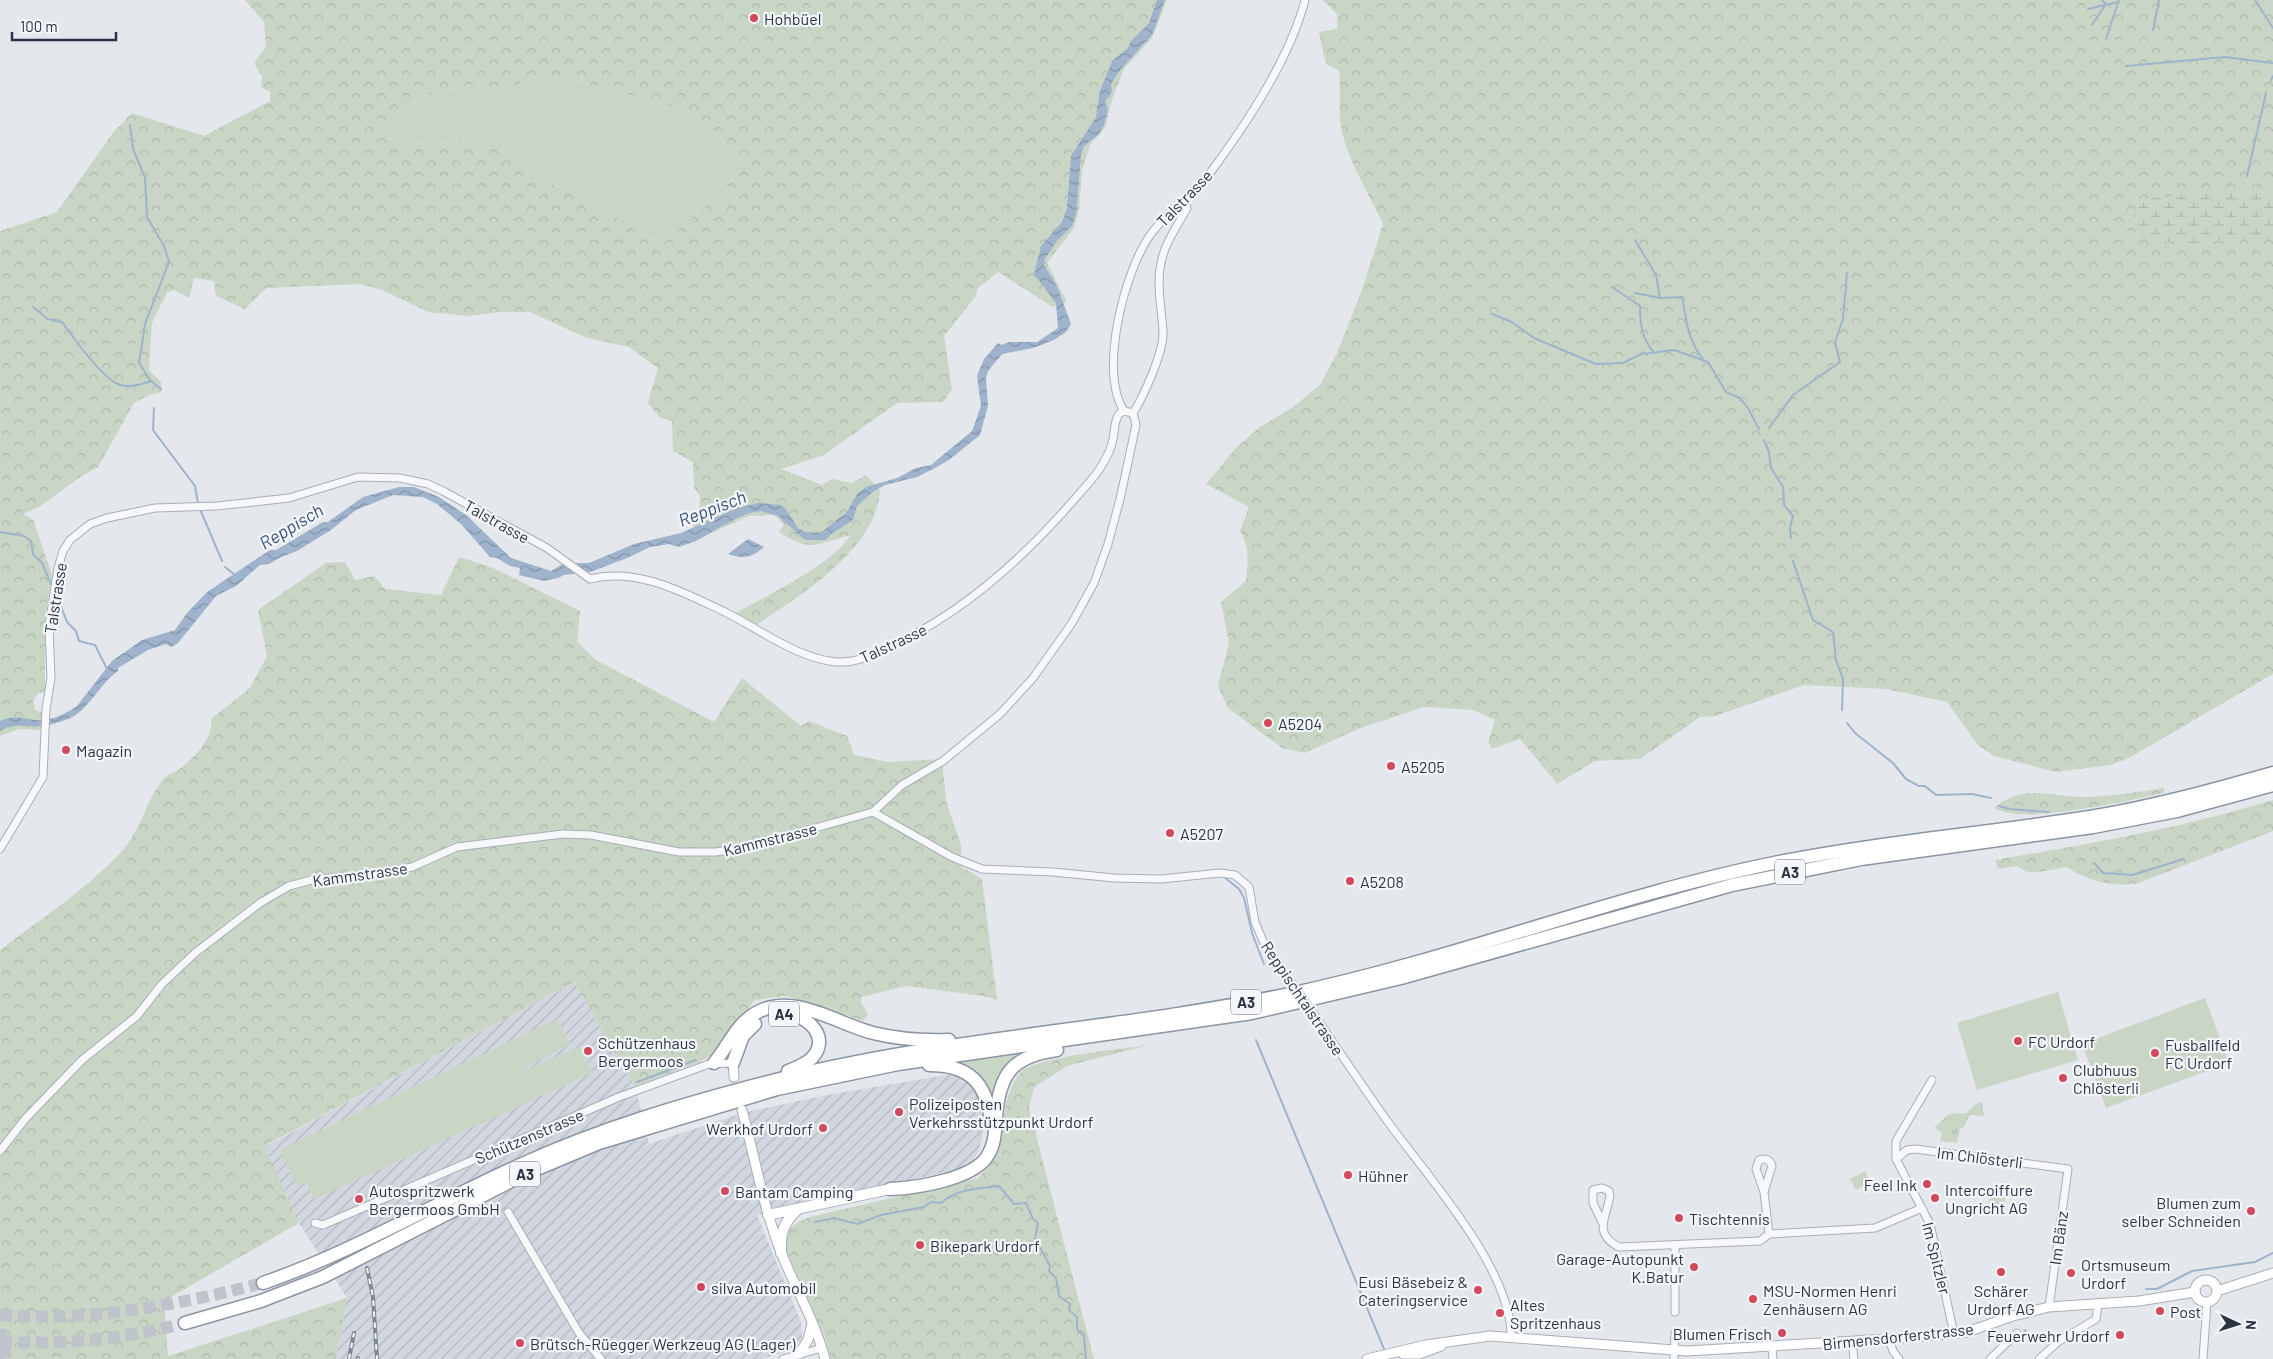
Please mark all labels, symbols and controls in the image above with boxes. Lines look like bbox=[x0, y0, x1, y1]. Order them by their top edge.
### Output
place label: Hohbüel bbox=[764, 9, 821, 28]
scale bar bbox=[12, 10, 116, 42]
marker: Hohbüel bbox=[748, 12, 760, 24]
text: 100 m bbox=[20, 17, 58, 35]
street label: Talstrasse bbox=[1152, 166, 1216, 230]
water label: Reppisch bbox=[675, 485, 749, 531]
street label: Talstrasse bbox=[461, 495, 533, 547]
water label: Reppisch bbox=[255, 498, 327, 554]
street label: Talstrasse bbox=[40, 561, 70, 635]
street label: Talstrasse bbox=[856, 619, 930, 667]
place label: A5204 bbox=[1278, 714, 1322, 733]
marker: A5204 bbox=[1262, 717, 1274, 729]
place label: Magazin bbox=[76, 741, 132, 760]
marker: Magazin bbox=[60, 744, 72, 756]
place label: A5205 bbox=[1401, 757, 1445, 776]
marker: A5205 bbox=[1385, 760, 1397, 772]
street label: Kammstrasse bbox=[721, 818, 819, 860]
place label: A5207 bbox=[1180, 824, 1224, 843]
marker: A5207 bbox=[1164, 827, 1176, 839]
street label: Kammstrasse bbox=[311, 858, 409, 890]
road number: A3 bbox=[1775, 860, 1805, 884]
place label: A5208 bbox=[1360, 872, 1404, 891]
marker: A5208 bbox=[1344, 875, 1356, 887]
street label: Reppischtalstrasse bbox=[1258, 937, 1348, 1059]
road number: A3 bbox=[1231, 990, 1261, 1014]
road number: A4 bbox=[769, 1002, 799, 1026]
place label: FC Urdorf bbox=[2028, 1032, 2096, 1051]
place label: Schützenhaus Bergermoos bbox=[598, 1033, 696, 1070]
marker: FC Urdorf bbox=[2012, 1035, 2024, 1047]
place label: Fusballfeld FC Urdorf bbox=[2165, 1035, 2240, 1072]
marker: Schützenhaus Bergermoos bbox=[582, 1045, 594, 1057]
marker: Fusballfeld FC Urdorf bbox=[2149, 1047, 2161, 1059]
place label: Clubhuus Chlösterli bbox=[2073, 1060, 2139, 1097]
marker: Clubhuus Chlösterli bbox=[2057, 1072, 2069, 1084]
place label: Polizeiposten Verkehrsstützpunkt Urdorf bbox=[909, 1094, 1094, 1131]
street label: Schützenstrasse bbox=[472, 1105, 586, 1167]
marker: Polizeiposten Verkehrsstützpunkt Urdorf bbox=[893, 1106, 905, 1118]
place label: Werkhof Urdorf bbox=[706, 1119, 813, 1138]
marker: Werkhof Urdorf bbox=[817, 1122, 829, 1134]
street label: Im Chlösterli bbox=[1936, 1142, 2024, 1172]
road number: A3 bbox=[510, 1162, 540, 1186]
place label: Hühner bbox=[1358, 1166, 1409, 1185]
marker: Hühner bbox=[1342, 1169, 1354, 1181]
place label: Feel Ink bbox=[1864, 1175, 1917, 1194]
marker: Feel Ink bbox=[1921, 1178, 1933, 1190]
place label: Intercoiffure Ungricht AG bbox=[1945, 1180, 2033, 1217]
place label: Autospritzwerk Bergermoos GmbH bbox=[369, 1181, 500, 1218]
place label: Bantam Camping bbox=[735, 1182, 853, 1201]
marker: Bantam Camping bbox=[719, 1185, 731, 1197]
marker: Intercoiffure Ungricht AG bbox=[1929, 1192, 1941, 1204]
marker: Autospritzwerk Bergermoos GmbH bbox=[353, 1193, 365, 1205]
place label: Blumen zum selber Schneiden bbox=[2122, 1193, 2241, 1230]
marker: Blumen zum selber Schneiden bbox=[2245, 1205, 2257, 1217]
place label: Tischtennis bbox=[1689, 1209, 1770, 1228]
street label: Im Bänz bbox=[2045, 1210, 2071, 1266]
marker: Tischtennis bbox=[1673, 1212, 1685, 1224]
street label: Im Spitzler bbox=[1919, 1220, 1955, 1296]
place label: Bikepark Urdorf bbox=[930, 1236, 1040, 1255]
marker: Bikepark Urdorf bbox=[914, 1239, 926, 1251]
place label: Garage-Autopunkt K.Batur bbox=[1556, 1249, 1684, 1286]
place label: Ortsmuseum Urdorf bbox=[2081, 1255, 2170, 1292]
marker: Garage-Autopunkt K.Batur bbox=[1688, 1261, 1700, 1273]
marker: Schärer Urdorf AG bbox=[1995, 1266, 2007, 1278]
marker: Ortsmuseum Urdorf bbox=[2065, 1267, 2077, 1279]
place label: Eusi Bäsebeiz & Cateringservice bbox=[1358, 1272, 1468, 1309]
place label: silva Automobil bbox=[711, 1278, 816, 1297]
marker: silva Automobil bbox=[695, 1281, 707, 1293]
place label: MSU-Normen Henri Zenhäusern AG bbox=[1763, 1281, 1897, 1318]
place label: Schärer Urdorf AG bbox=[1967, 1281, 2035, 1318]
marker: Eusi Bäsebeiz & Cateringservice bbox=[1472, 1284, 1484, 1296]
marker: MSU-Normen Henri Zenhäusern AG bbox=[1747, 1293, 1759, 1305]
place label: Altes Spritzenhaus bbox=[1510, 1295, 1601, 1332]
north arrow bbox=[2213, 1299, 2263, 1349]
place label: Post bbox=[2170, 1302, 2201, 1321]
marker: Post bbox=[2154, 1305, 2166, 1317]
marker: Altes Spritzenhaus bbox=[1494, 1307, 1506, 1319]
street label: Birmensdorferstrasse bbox=[1822, 1319, 1974, 1353]
text: N bbox=[2243, 1320, 2260, 1330]
place label: Blumen Frisch bbox=[1673, 1324, 1772, 1343]
place label: Feuerwehr Urdorf bbox=[1987, 1326, 2110, 1345]
marker: Blumen Frisch bbox=[1776, 1327, 1788, 1339]
marker: Feuerwehr Urdorf bbox=[2114, 1329, 2126, 1341]
place label: Brütsch-Rüegger Werkzeug AG (Lager) bbox=[530, 1334, 796, 1353]
marker: Brütsch-Rüegger Werkzeug AG (Lager) bbox=[514, 1337, 526, 1349]

